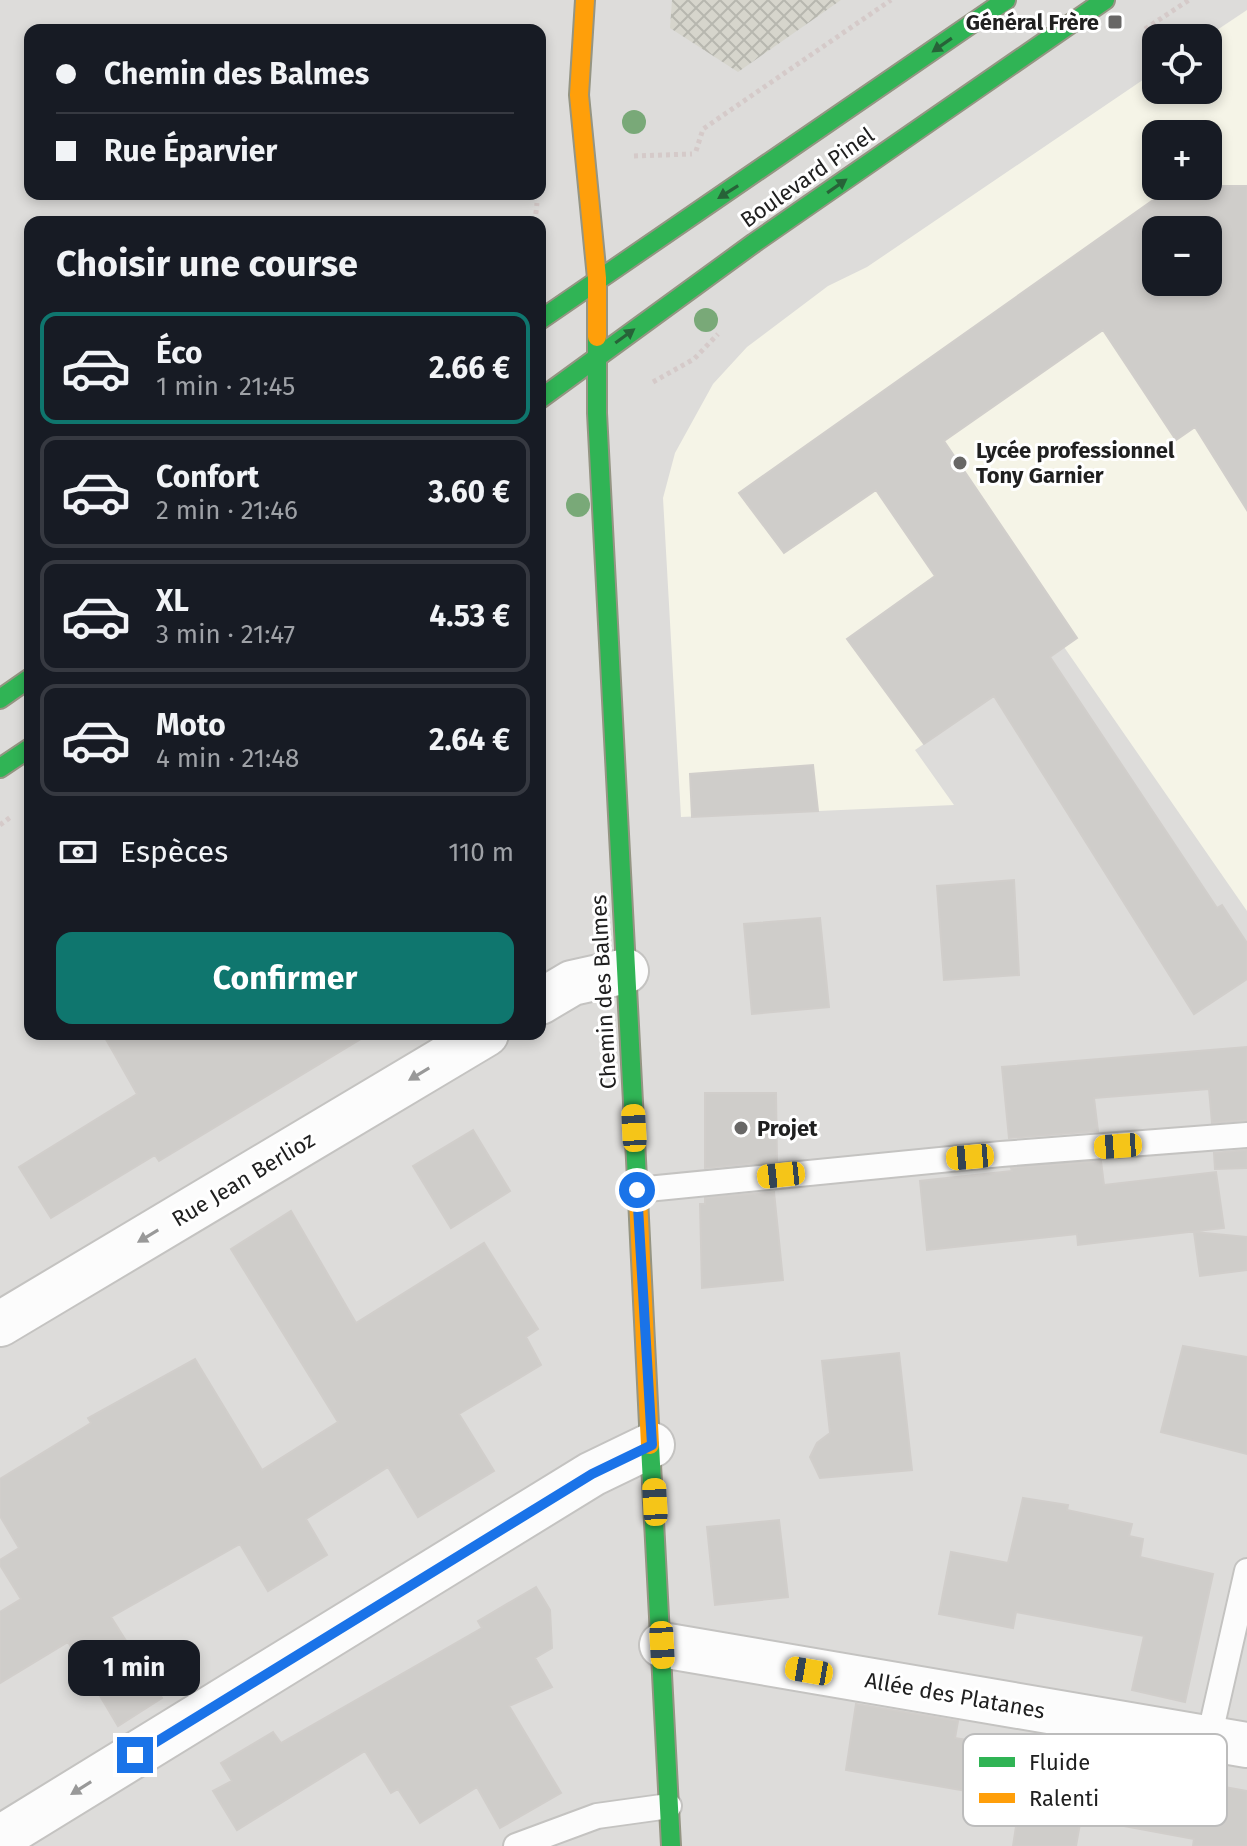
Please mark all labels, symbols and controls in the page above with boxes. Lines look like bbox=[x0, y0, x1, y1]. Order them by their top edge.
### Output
place label: Général Frère bbox=[966, 9, 1099, 36]
marker: Général Frère bbox=[1106, 13, 1124, 31]
map controls bbox=[1142, 24, 1222, 296]
button: locate bbox=[1142, 24, 1222, 104]
one-way arrow bbox=[932, 37, 953, 52]
text: Chemin des Balmes bbox=[104, 56, 369, 92]
button: + bbox=[1142, 120, 1222, 200]
street label: Boulevard Pinel bbox=[735, 121, 879, 233]
text: Rue Éparvier bbox=[104, 133, 277, 169]
one-way arrow bbox=[827, 179, 848, 194]
one-way arrow bbox=[717, 185, 739, 199]
button: − bbox=[1142, 216, 1222, 296]
text: Choisir une course bbox=[56, 242, 358, 286]
one-way arrow bbox=[615, 329, 636, 345]
icon: car bbox=[60, 332, 132, 404]
text: Éco bbox=[156, 335, 202, 371]
text: 2.66 € bbox=[429, 350, 510, 386]
text: 1 min · 21:45 bbox=[156, 371, 295, 402]
place label: Lycée professionnel Tony Garnier bbox=[976, 437, 1175, 489]
marker: Lycée professionnel Tony Garnier bbox=[951, 454, 969, 472]
icon: car bbox=[60, 456, 132, 528]
text: Confort bbox=[156, 459, 259, 495]
text: 3.60 € bbox=[428, 474, 510, 510]
text: 2 min · 21:46 bbox=[156, 495, 298, 526]
icon: car bbox=[60, 580, 132, 652]
text: XL bbox=[156, 583, 189, 619]
text: 4.53 € bbox=[429, 598, 510, 634]
text: 3 min · 21:47 bbox=[156, 619, 295, 650]
icon: car bbox=[60, 704, 132, 776]
text: Moto bbox=[156, 707, 226, 743]
text: 2.64 € bbox=[429, 722, 510, 758]
text: 4 min · 21:48 bbox=[156, 743, 299, 774]
icon: cash bbox=[56, 830, 100, 874]
text: Espèces bbox=[120, 834, 228, 870]
text: 110 m bbox=[448, 837, 514, 868]
street label: Chemin des Balmes bbox=[585, 894, 622, 1090]
button: Confirmer bbox=[56, 932, 514, 1024]
one-way arrow bbox=[408, 1067, 430, 1081]
car bbox=[621, 1103, 647, 1153]
place label: Projet bbox=[757, 1115, 818, 1142]
marker: Projet bbox=[732, 1119, 750, 1137]
street label: Rue Jean Berlioz bbox=[167, 1126, 320, 1233]
car bbox=[1093, 1132, 1143, 1160]
car bbox=[945, 1143, 995, 1171]
car bbox=[756, 1161, 806, 1189]
route start bbox=[619, 1172, 655, 1208]
one-way arrow bbox=[137, 1229, 159, 1243]
car bbox=[642, 1477, 668, 1527]
car bbox=[649, 1620, 675, 1670]
callout: 1 min bbox=[69, 1639, 201, 1695]
text: 1 min bbox=[103, 1652, 165, 1683]
car bbox=[783, 1655, 835, 1687]
street label: Allée des Platanes bbox=[863, 1666, 1047, 1725]
legend bbox=[963, 1734, 1227, 1826]
route end bbox=[117, 1737, 153, 1773]
text: Fluide bbox=[1029, 1749, 1090, 1776]
one-way arrow bbox=[70, 1780, 93, 1795]
text: Ralenti bbox=[1029, 1785, 1099, 1812]

